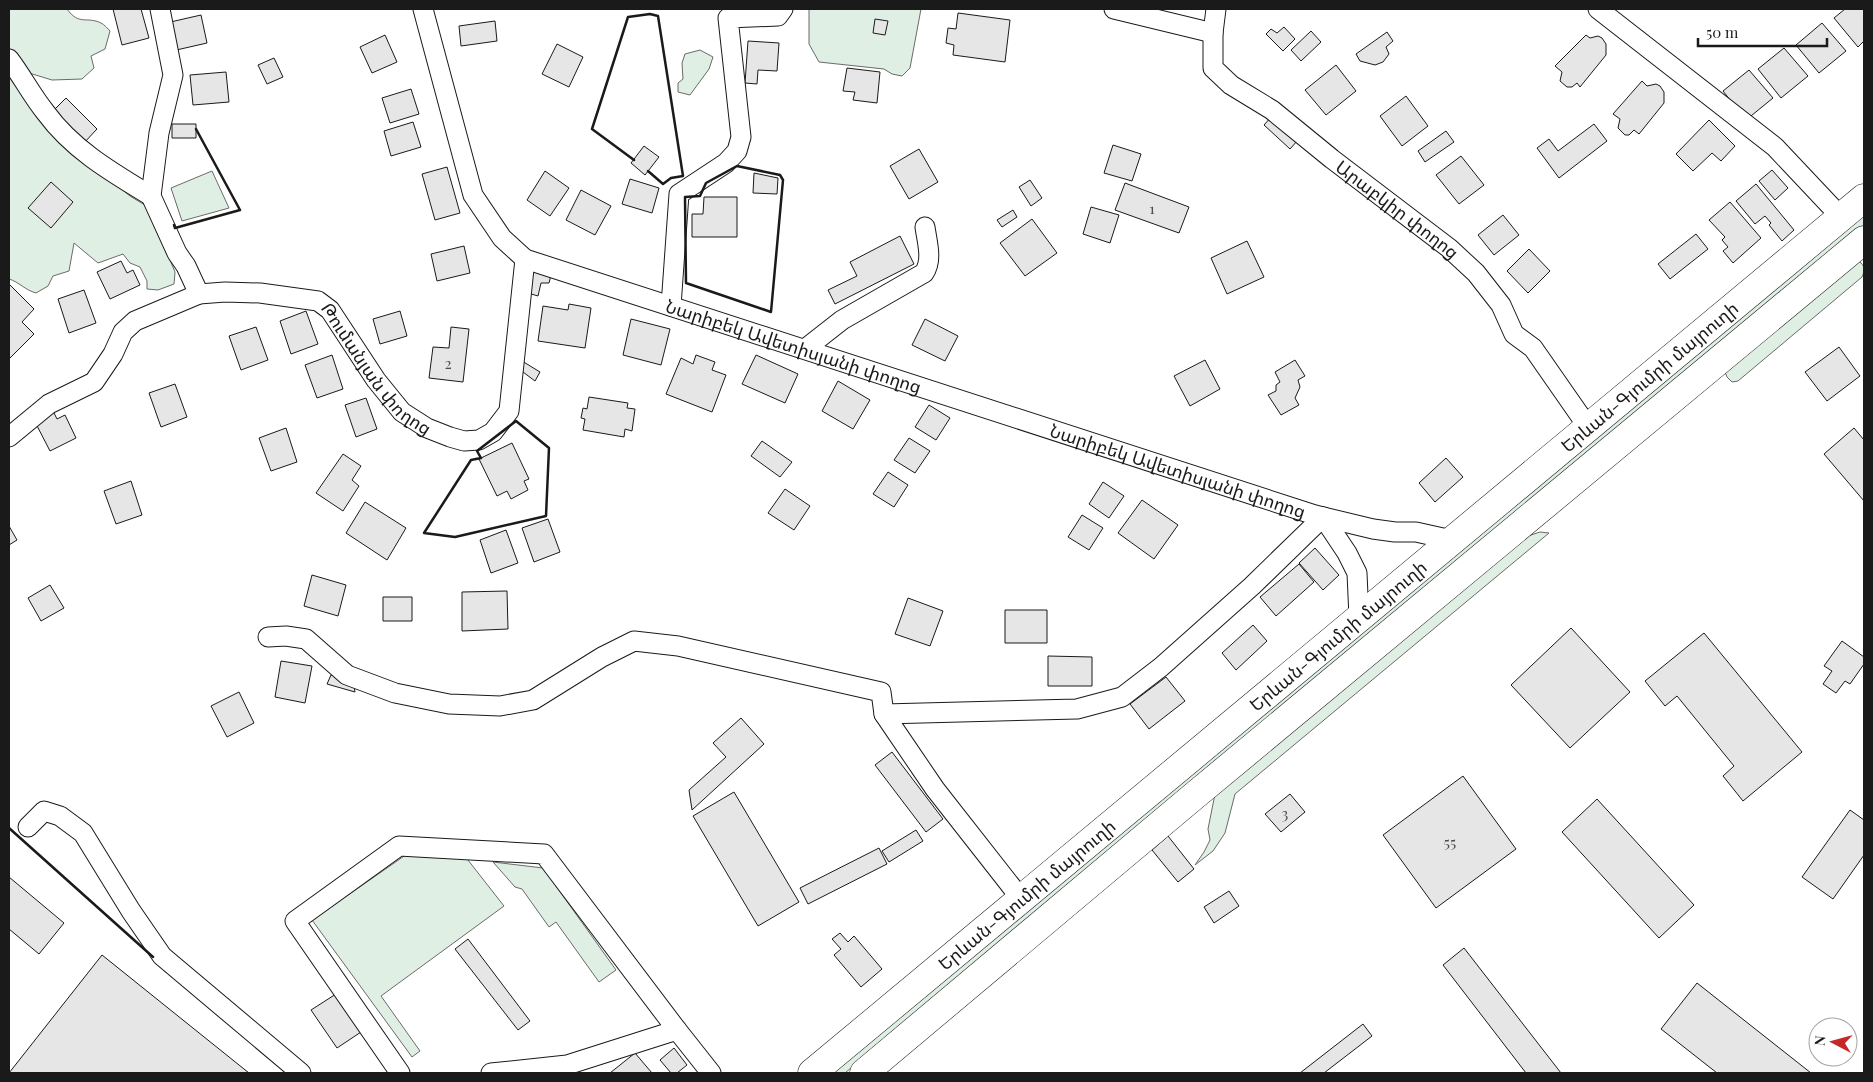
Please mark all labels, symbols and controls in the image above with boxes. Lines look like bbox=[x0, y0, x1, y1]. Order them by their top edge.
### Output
scale bar bbox=[1698, 15, 1827, 47]
text: 50 m bbox=[1706, 22, 1739, 42]
street label: Արաբկիր փողոց bbox=[1331, 154, 1465, 264]
house number: 1 bbox=[1149, 198, 1155, 218]
street label: Նարիբեկ Ավետիսյանի փողոց bbox=[663, 293, 925, 399]
street label: Երևան-Գյումրի մայրուղի bbox=[1556, 296, 1743, 457]
street label: Թումանյան փողոց bbox=[316, 298, 436, 440]
house number: 2 bbox=[444, 353, 452, 373]
street label: Նարիբեկ Ավետիսյանի փողոց bbox=[1047, 418, 1309, 523]
street label: Երևան-Գյումրի մայրուղի bbox=[1244, 555, 1432, 716]
house number: 3 bbox=[1282, 803, 1289, 823]
street label: Երևան-Գյումրի մայրուղի bbox=[933, 814, 1120, 975]
house number: 55 bbox=[1444, 832, 1456, 852]
north arrow bbox=[1808, 1017, 1858, 1067]
text: N bbox=[1810, 1035, 1830, 1047]

